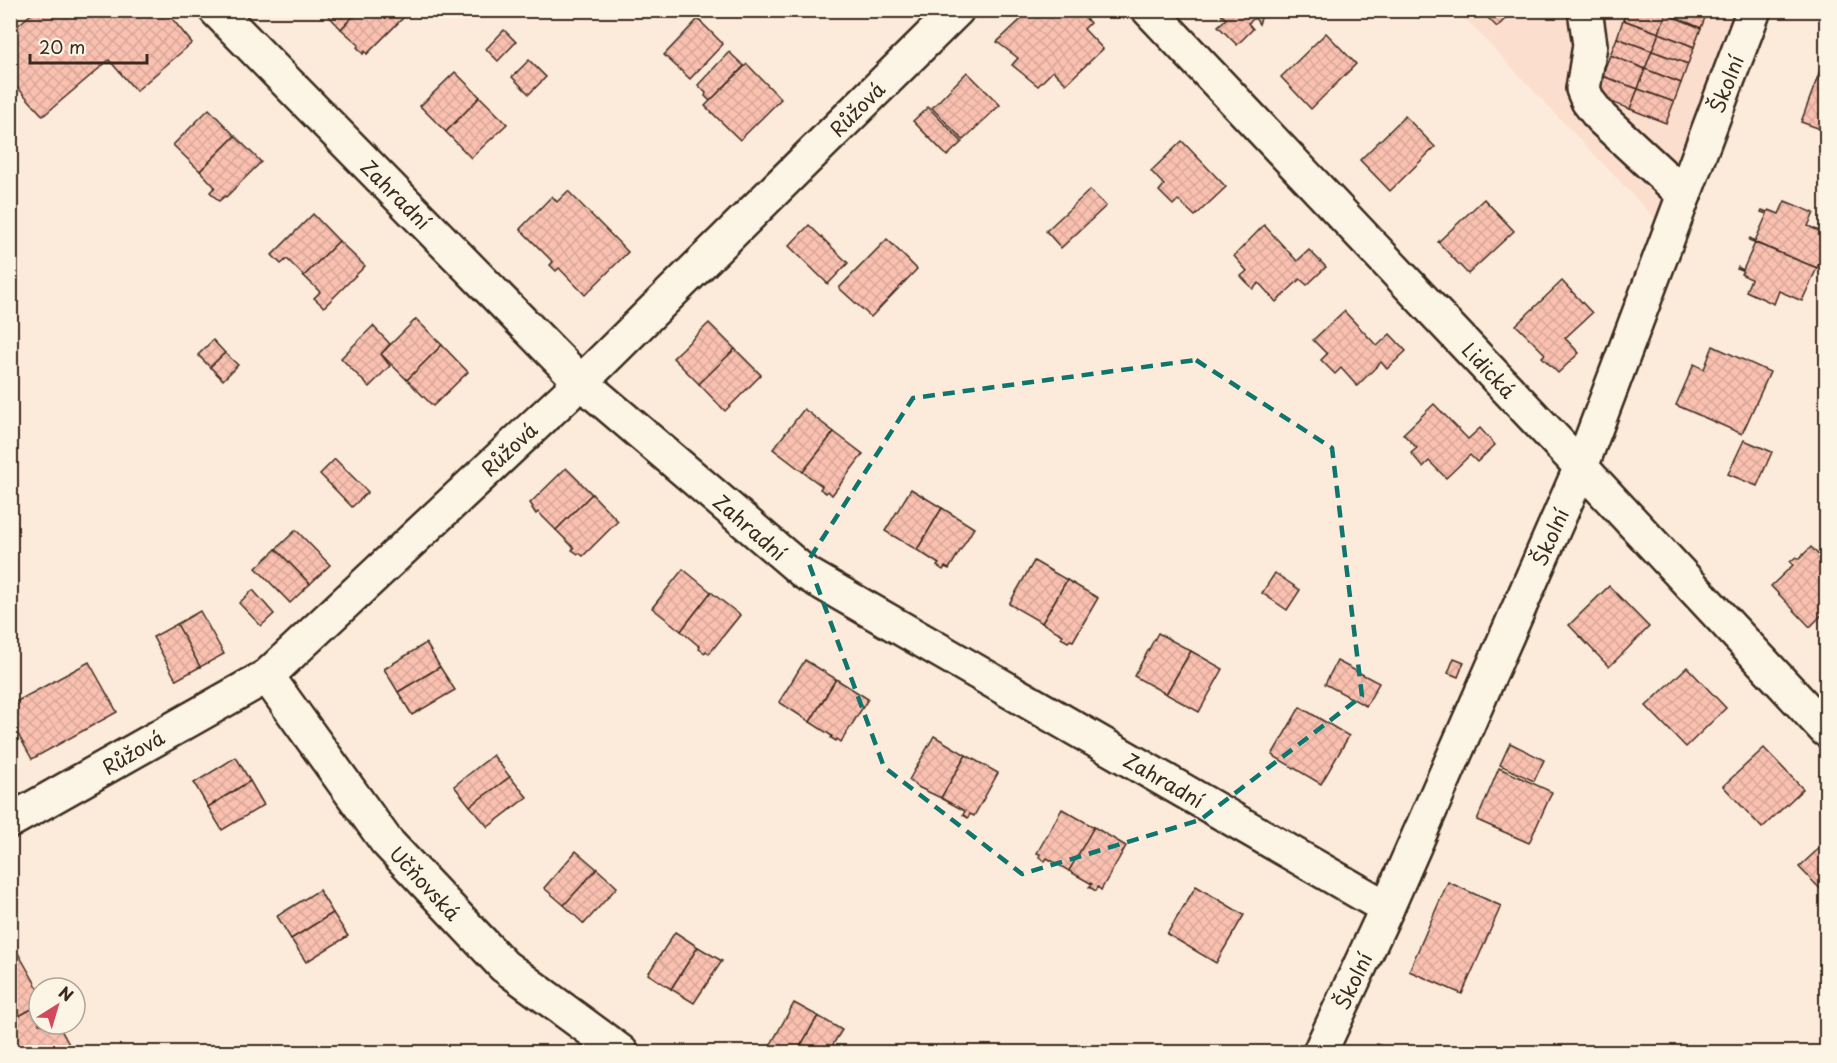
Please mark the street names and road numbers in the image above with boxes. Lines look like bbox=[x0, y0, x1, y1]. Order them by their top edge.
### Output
street label: Školní bbox=[1701, 51, 1751, 117]
street label: Růžová bbox=[822, 74, 892, 144]
street label: Zahradní bbox=[354, 152, 438, 236]
street label: Lidická bbox=[1455, 335, 1523, 405]
street label: Růžová bbox=[474, 414, 545, 483]
street label: Zahradní bbox=[707, 487, 793, 567]
street label: Školní bbox=[1524, 503, 1576, 570]
street label: Růžová bbox=[96, 722, 170, 782]
street label: Zahradní bbox=[1118, 745, 1210, 815]
street label: Učňovská bbox=[383, 839, 468, 927]
street label: Školní bbox=[1327, 947, 1379, 1015]

